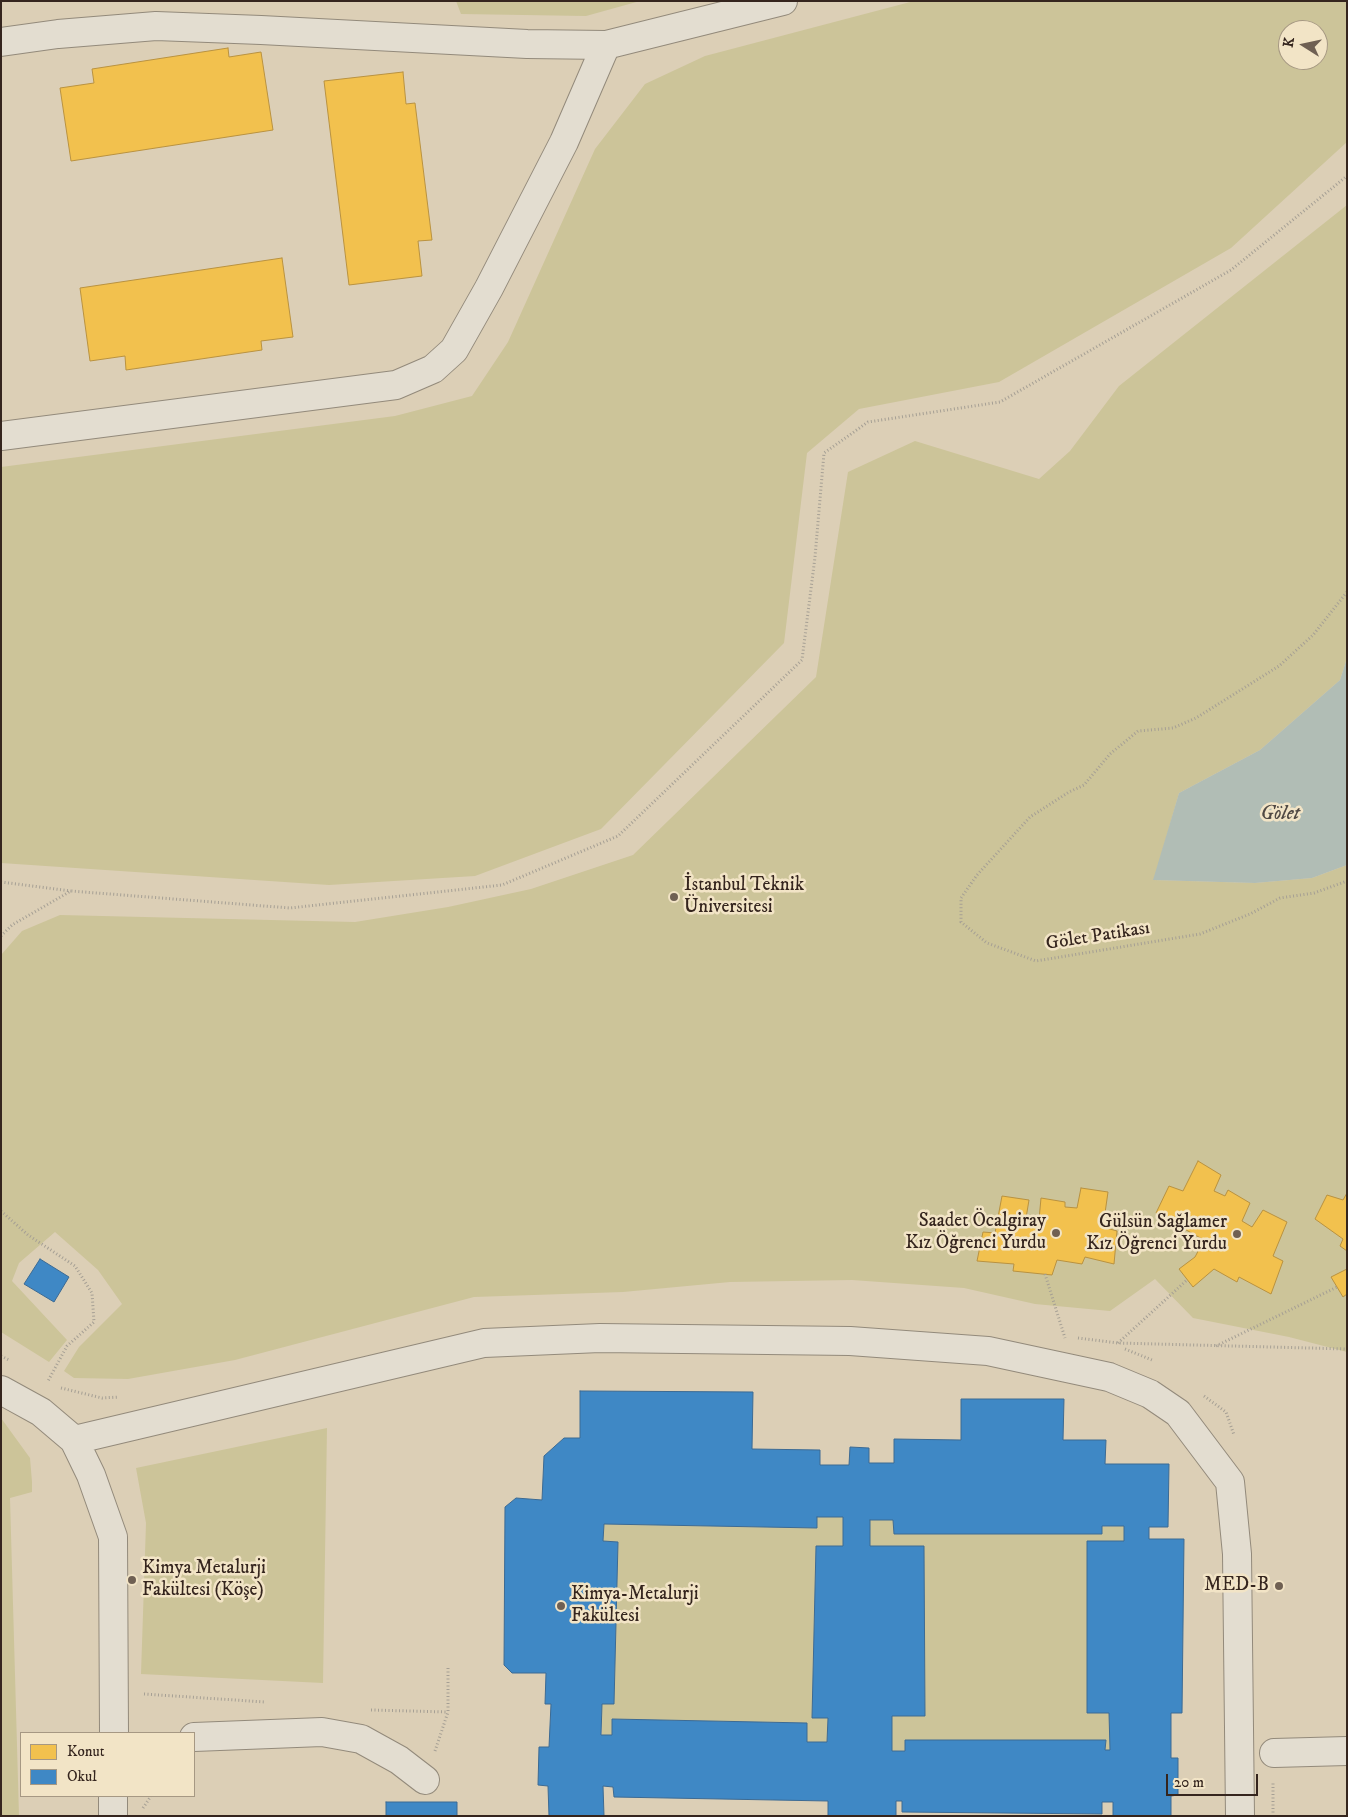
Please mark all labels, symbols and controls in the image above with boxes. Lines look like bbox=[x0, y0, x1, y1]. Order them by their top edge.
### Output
north arrow bbox=[1278, 20, 1328, 70]
text: K bbox=[1279, 36, 1299, 49]
water label: Gölet bbox=[1260, 803, 1300, 827]
place label: İstanbul Teknik Üniversitesi bbox=[684, 875, 804, 919]
marker: İstanbul Teknik Üniversitesi bbox=[668, 891, 680, 903]
street label: Gölet Patikası bbox=[1044, 918, 1152, 956]
place label: Saadet Öcalgiray Kız Öğrenci Yurdu bbox=[905, 1211, 1046, 1255]
place label: Gülsün Sağlamer Kız Öğrenci Yurdu bbox=[1086, 1212, 1227, 1256]
marker: Saadet Öcalgiray Kız Öğrenci Yurdu bbox=[1050, 1227, 1062, 1239]
marker: Gülsün Sağlamer Kız Öğrenci Yurdu bbox=[1231, 1228, 1243, 1240]
place label: Kimya Metalurji Fakültesi (Köşe) bbox=[142, 1558, 266, 1602]
marker: Kimya Metalurji Fakültesi (Köşe) bbox=[126, 1574, 138, 1586]
place label: MED-B bbox=[1204, 1575, 1269, 1597]
marker: MED-B bbox=[1273, 1580, 1285, 1592]
place label: Kimya-Metalurji Fakültesi bbox=[571, 1584, 699, 1628]
marker: Kimya-Metalurji Fakültesi bbox=[555, 1600, 567, 1612]
legend bbox=[20, 1732, 195, 1797]
text: Konut bbox=[67, 1742, 105, 1761]
scale bar bbox=[1168, 1764, 1260, 1796]
text: Okul bbox=[67, 1767, 97, 1786]
text: 20 m bbox=[1174, 1773, 1204, 1792]

